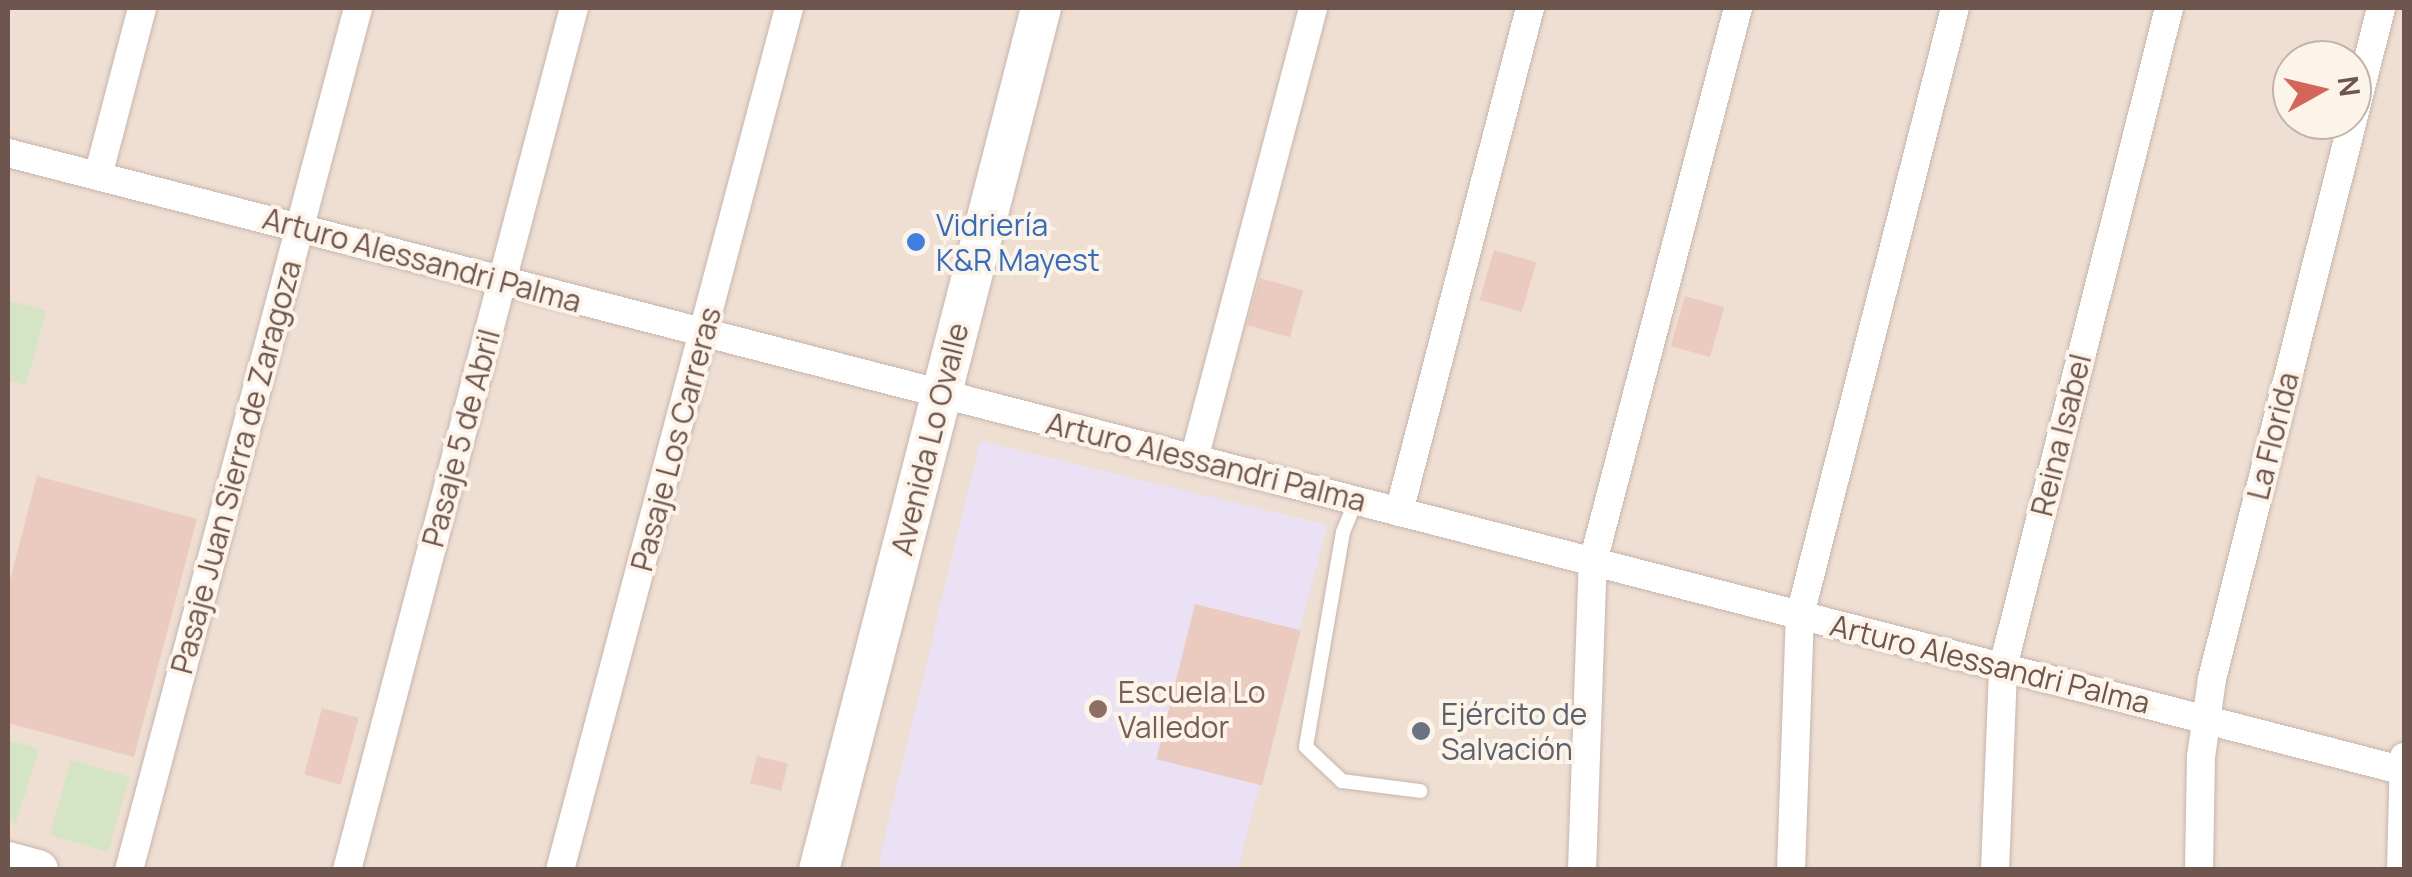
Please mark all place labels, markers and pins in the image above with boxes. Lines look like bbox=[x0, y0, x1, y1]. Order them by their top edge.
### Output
place label: Vidriería K&R Mayest bbox=[936, 207, 1100, 278]
marker: Vidriería K&R Mayest bbox=[905, 231, 927, 253]
place label: Escuela Lo Valledor bbox=[1118, 674, 1266, 744]
place label: Ejército de Salvación bbox=[1441, 696, 1587, 766]
marker: Escuela Lo Valledor bbox=[1087, 698, 1109, 720]
marker: Ejército de Salvación bbox=[1410, 720, 1432, 742]

